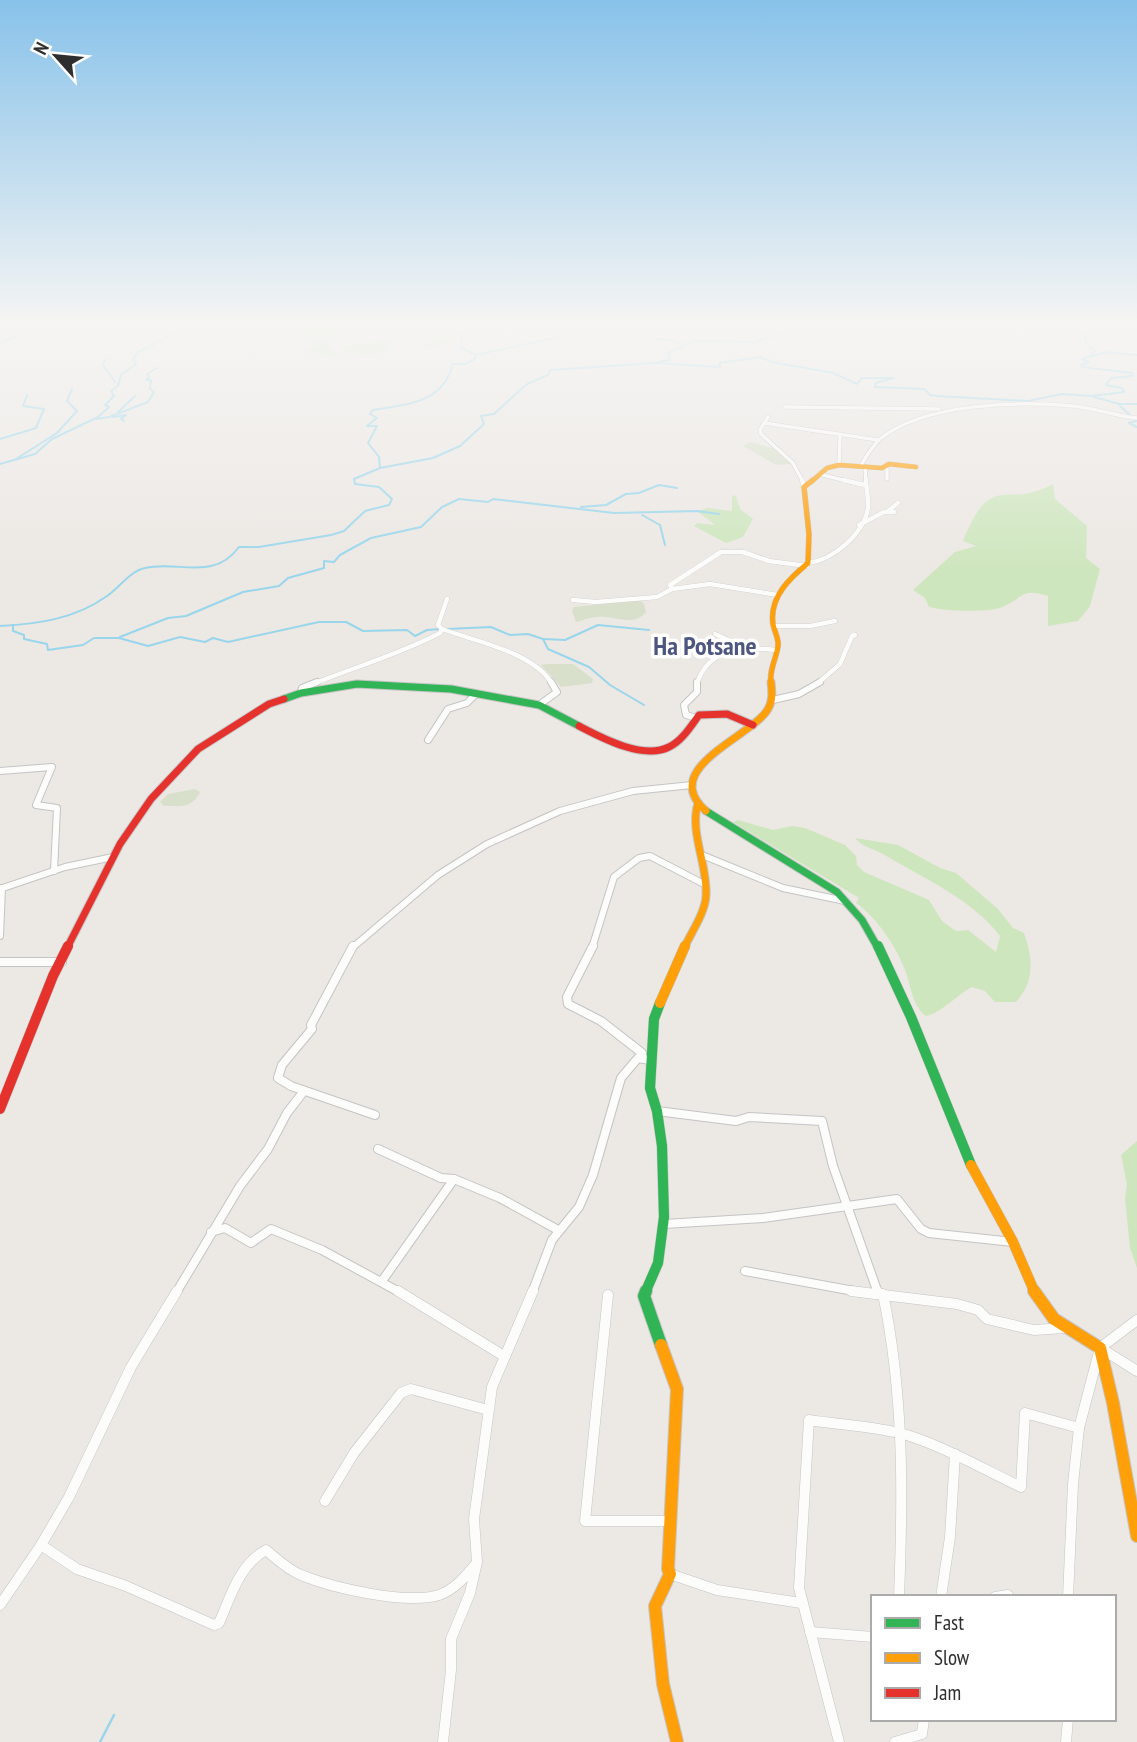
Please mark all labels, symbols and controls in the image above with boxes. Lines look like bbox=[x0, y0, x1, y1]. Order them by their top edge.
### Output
north arrow bbox=[21, 21, 91, 91]
text: N bbox=[28, 38, 54, 58]
district label: Ha Potsane bbox=[653, 629, 757, 662]
legend bbox=[871, 1595, 1116, 1721]
text: Fast bbox=[934, 1609, 964, 1636]
text: Slow bbox=[934, 1644, 970, 1671]
text: Jam bbox=[933, 1679, 961, 1706]

